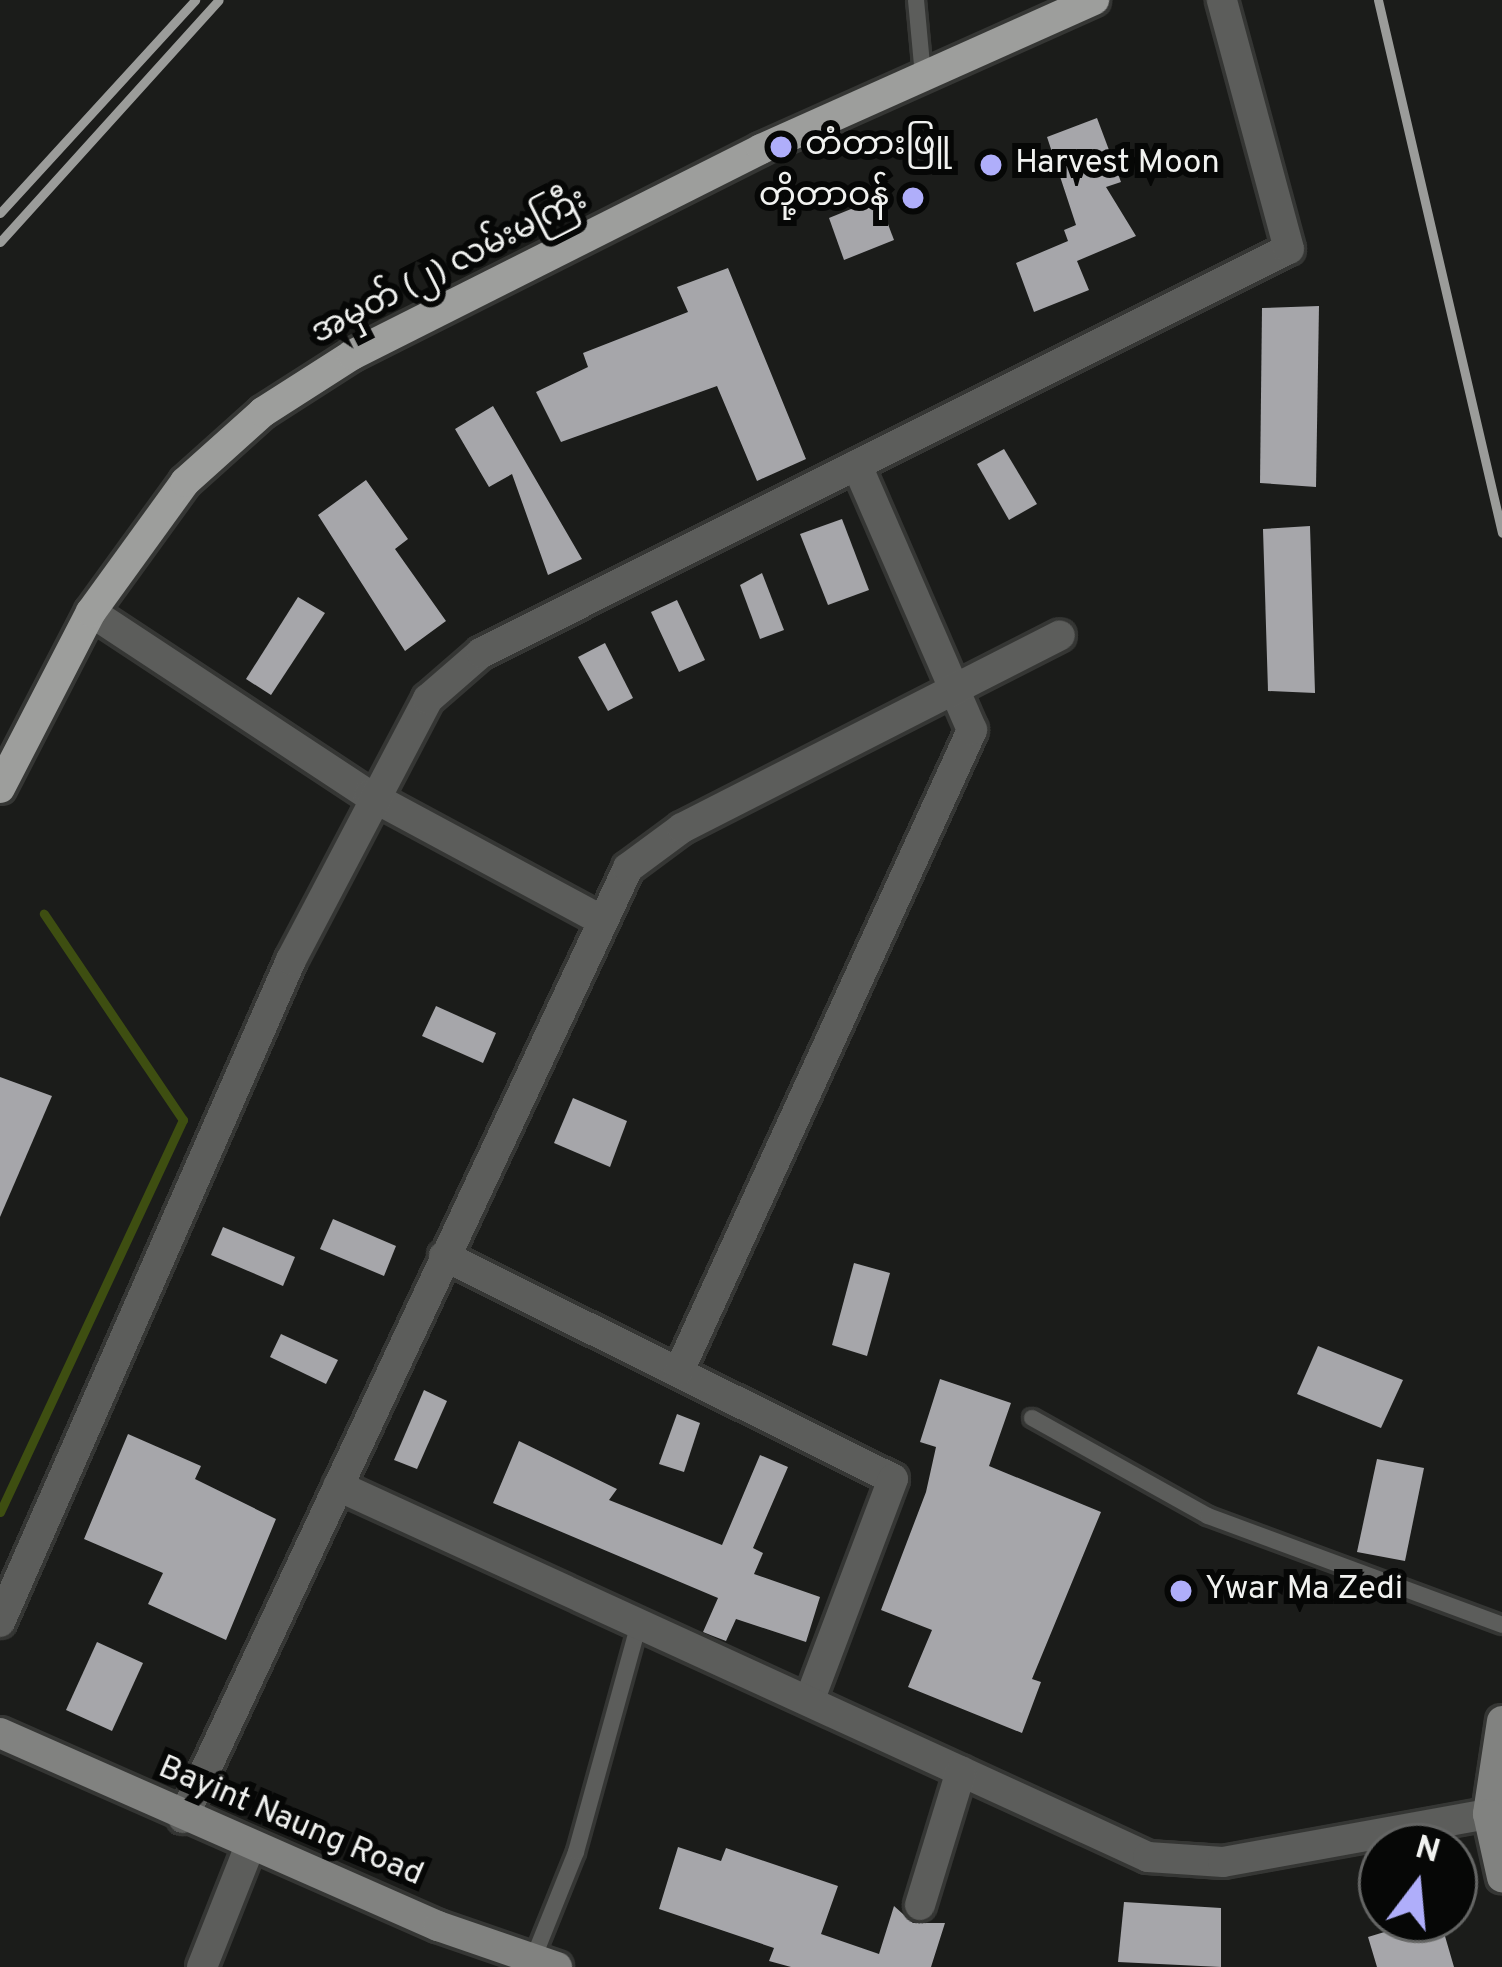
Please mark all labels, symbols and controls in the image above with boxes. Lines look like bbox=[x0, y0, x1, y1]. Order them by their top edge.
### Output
place label: တံတားဖြူ bbox=[805, 127, 951, 167]
marker: တံတားဖြူ bbox=[768, 134, 794, 160]
place label: Harvest Moon bbox=[1015, 145, 1220, 185]
marker: Harvest Moon bbox=[978, 152, 1004, 178]
place label: တို့တာဝန် bbox=[759, 178, 889, 218]
street label: အမှတ် (၂) လမ်းမကြီး bbox=[305, 181, 595, 355]
marker: တို့တာဝန် bbox=[900, 185, 926, 211]
place label: Ywar Ma Zedi bbox=[1205, 1571, 1403, 1611]
marker: Ywar Ma Zedi bbox=[1168, 1578, 1194, 1604]
street label: Bayint Naung Road bbox=[152, 1749, 428, 1897]
north arrow bbox=[1358, 1823, 1478, 1943]
text: N bbox=[1410, 1828, 1444, 1875]

